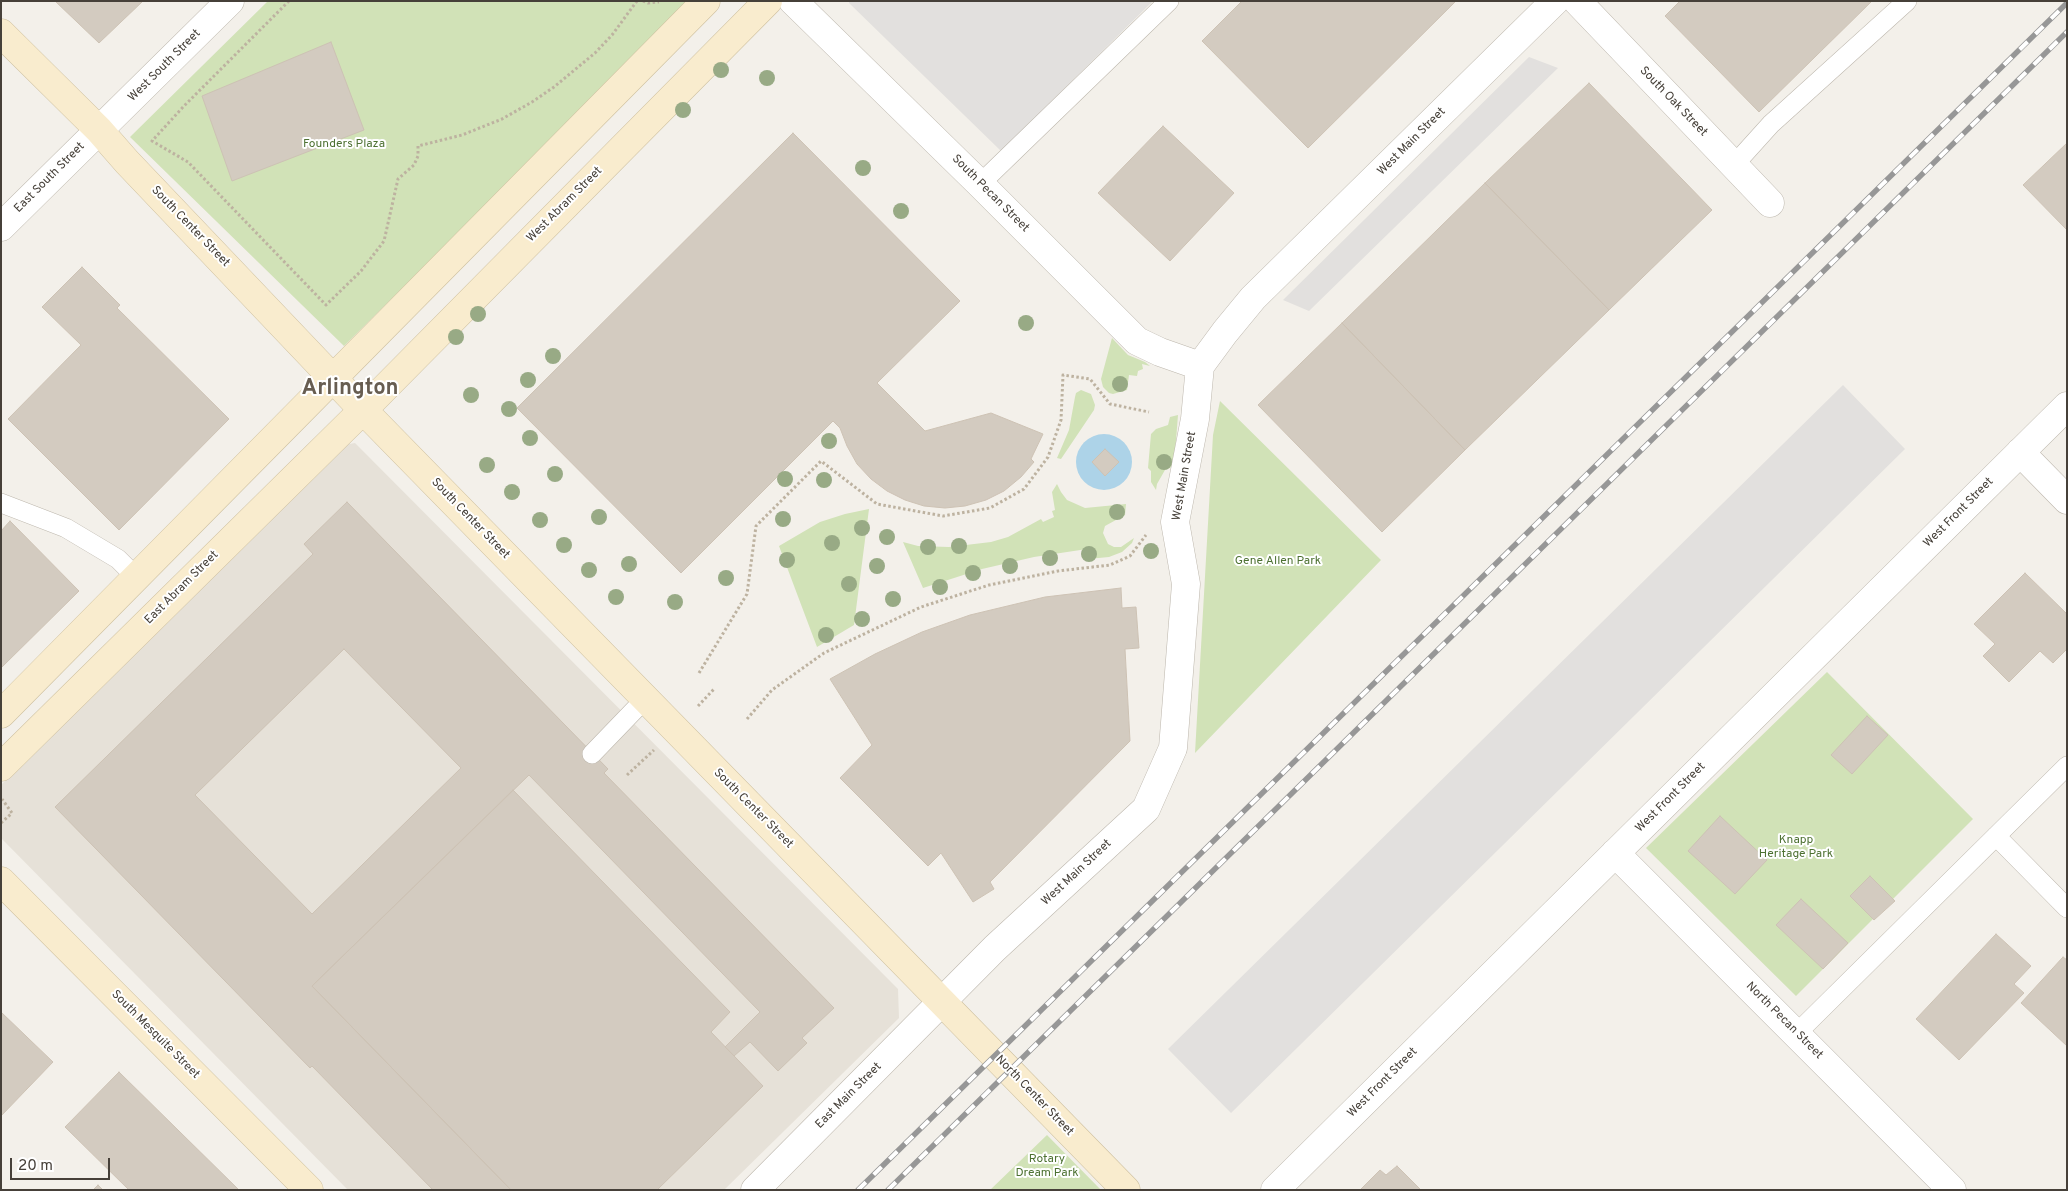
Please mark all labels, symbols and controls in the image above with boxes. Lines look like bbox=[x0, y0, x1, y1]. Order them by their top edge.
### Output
street label: West South Street bbox=[126, 27, 204, 105]
street label: South Oak Street bbox=[1636, 64, 1710, 140]
street label: West Main Street bbox=[1375, 105, 1449, 179]
park label: Founders Plaza bbox=[303, 138, 385, 152]
street label: East South Street bbox=[12, 140, 88, 216]
street label: South Pecan Street bbox=[948, 152, 1032, 236]
street label: West Abram Street bbox=[524, 164, 606, 246]
street label: South Center Street bbox=[148, 184, 232, 270]
district label: Arlington bbox=[301, 377, 399, 403]
street label: West Main Street bbox=[1170, 430, 1200, 522]
street label: West Front Street bbox=[1921, 475, 1997, 551]
street label: South Center Street bbox=[428, 476, 512, 562]
street label: East Abram Street bbox=[142, 548, 222, 628]
park label: Gene Allen Park bbox=[1235, 555, 1321, 569]
street label: West Front Street bbox=[1633, 760, 1709, 836]
street label: South Center Street bbox=[710, 766, 796, 852]
park label: Knapp Heritage Park bbox=[1759, 834, 1833, 862]
street label: West Main Street bbox=[1039, 837, 1115, 909]
street label: North Pecan Street bbox=[1742, 979, 1826, 1063]
street label: South Mesquite Street bbox=[108, 988, 202, 1082]
street label: West Front Street bbox=[1345, 1045, 1421, 1121]
street label: North Center Street bbox=[992, 1053, 1076, 1139]
street label: East Main Street bbox=[813, 1060, 885, 1132]
scale bar bbox=[12, 1148, 112, 1180]
park label: Rotary Dream Park bbox=[1015, 1153, 1079, 1181]
text: 20 m bbox=[18, 1157, 53, 1176]

